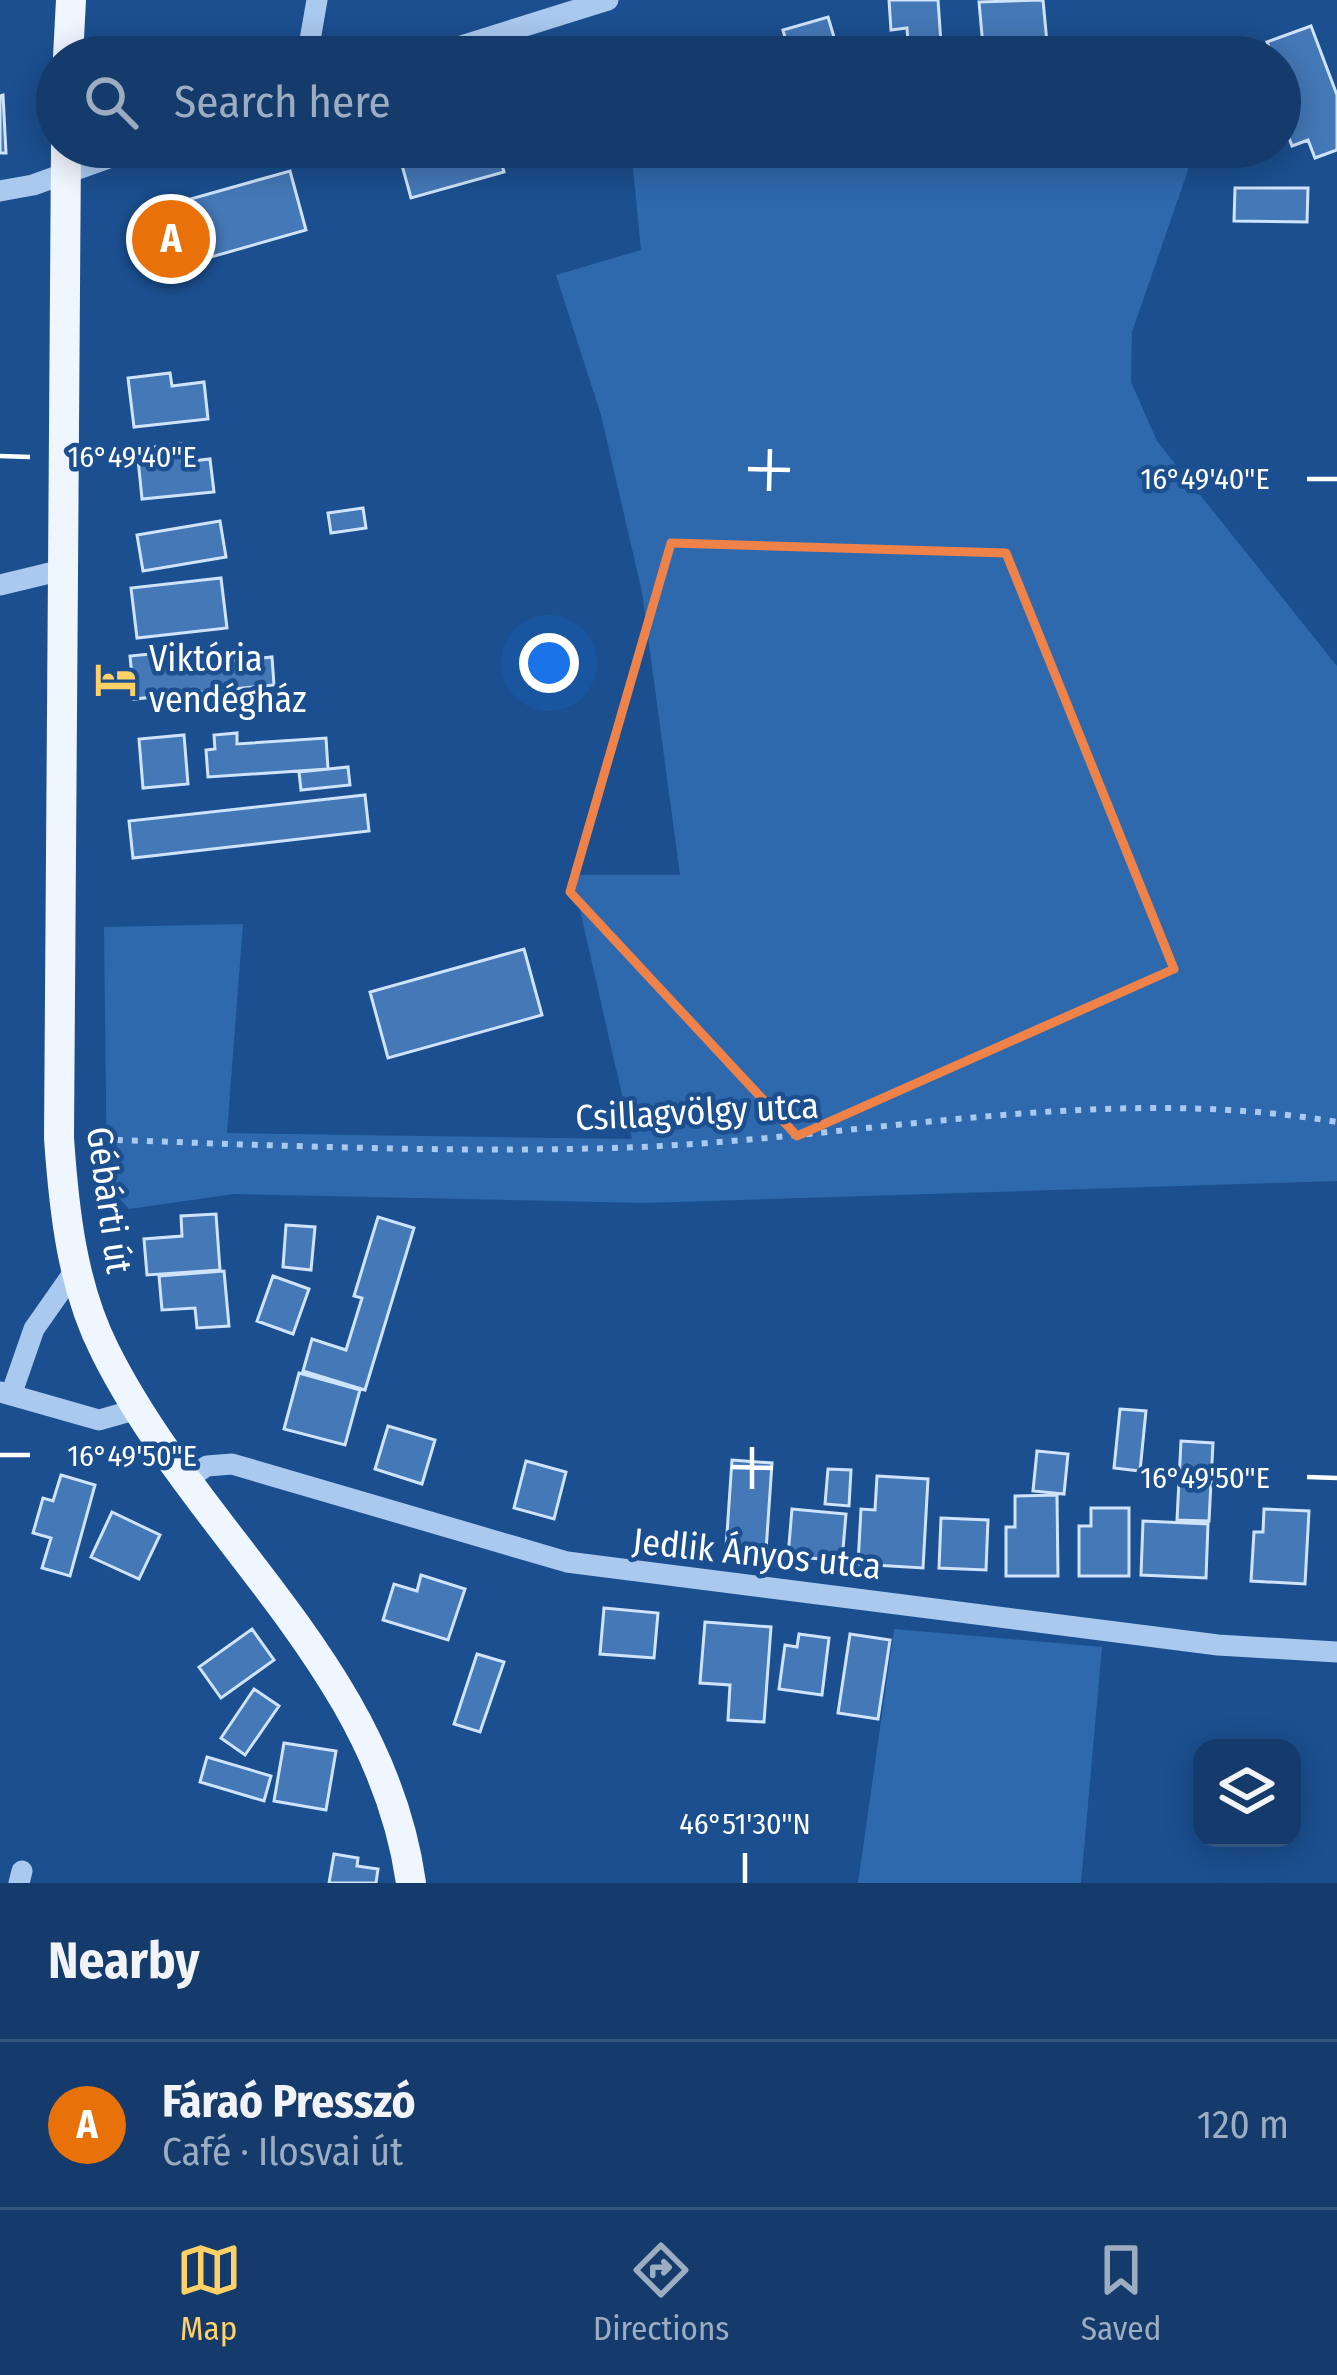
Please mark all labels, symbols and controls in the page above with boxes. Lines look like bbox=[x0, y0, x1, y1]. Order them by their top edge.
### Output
search box bbox=[36, 36, 1301, 168]
icon: search bbox=[78, 69, 144, 135]
text: Search here bbox=[174, 75, 391, 129]
pin: A bbox=[132, 194, 210, 284]
text: 16°49'40"E bbox=[67, 439, 197, 475]
text: 16°49'40"E bbox=[1140, 461, 1270, 497]
your location bbox=[519, 633, 579, 693]
place label: Viktória vendégház bbox=[149, 637, 306, 722]
hotel icon: Viktória vendégház bbox=[92, 656, 138, 702]
street label: Csillagvölgy utca bbox=[574, 1084, 820, 1140]
street label: Gébárti út bbox=[77, 1124, 141, 1276]
text: 16°49'50"E bbox=[67, 1438, 197, 1474]
text: 16°49'50"E bbox=[1140, 1460, 1270, 1496]
street label: Jedlik Ányos utca bbox=[630, 1518, 884, 1589]
map controls bbox=[1193, 1739, 1301, 1847]
button: layers bbox=[1193, 1739, 1301, 1847]
text: 46°51'30"N bbox=[679, 1806, 811, 1842]
text: Nearby bbox=[48, 1930, 200, 1992]
text: Fáraó Presszó bbox=[162, 2075, 416, 2129]
text: A bbox=[76, 2102, 98, 2148]
text: 120 m bbox=[1197, 2102, 1289, 2148]
text: Café · Ilosvai út bbox=[162, 2129, 403, 2175]
tab: Map bbox=[176, 2237, 242, 2349]
tab: Directions bbox=[593, 2237, 729, 2349]
tab: Saved bbox=[1081, 2237, 1161, 2349]

